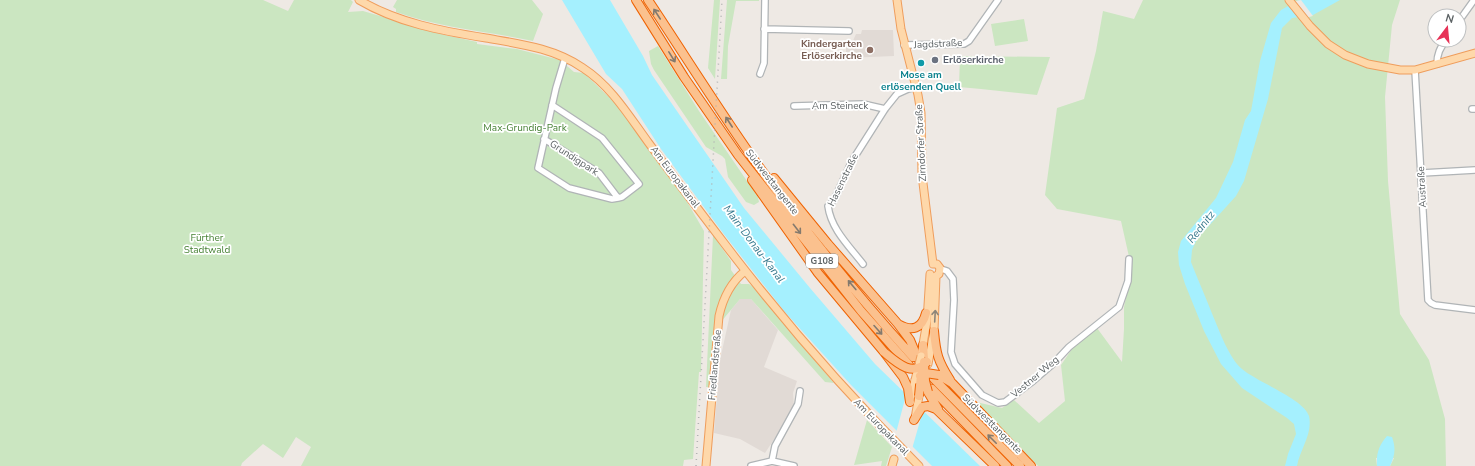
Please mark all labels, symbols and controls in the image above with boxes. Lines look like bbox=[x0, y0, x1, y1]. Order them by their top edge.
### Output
one-way arrow bbox=[653, 8, 661, 20]
north arrow bbox=[1427, 8, 1467, 48]
text: N bbox=[1444, 11, 1456, 27]
street label: Jagdstraße bbox=[912, 36, 963, 52]
place label: Kindergarten Erlöserkirche bbox=[801, 37, 863, 63]
marker: Kindergarten Erlöserkirche bbox=[865, 45, 875, 55]
one-way arrow bbox=[668, 51, 676, 63]
place label: Erlöserkirche bbox=[943, 53, 1004, 67]
marker: Erlöserkirche bbox=[930, 55, 940, 65]
marker: Mose am erlösenden Quell bbox=[916, 58, 926, 68]
place label: Mose am erlösenden Quell bbox=[881, 68, 962, 94]
street label: Am Steineck bbox=[812, 99, 869, 113]
street label: Zirndorfer Straße bbox=[912, 104, 930, 182]
one-way arrow bbox=[725, 117, 733, 128]
park label: Max-Grundig-Park bbox=[483, 121, 568, 135]
street label: Grundigpark bbox=[547, 137, 602, 180]
street label: Am Europakanal bbox=[647, 143, 703, 211]
street label: Südwesttangente bbox=[742, 146, 802, 218]
street label: Hasenstraße bbox=[824, 151, 862, 209]
street label: Austraße bbox=[1414, 166, 1430, 208]
water label: Main-Donau-Kanal bbox=[720, 202, 788, 286]
water label: Rednitz bbox=[1184, 207, 1219, 246]
one-way arrow bbox=[792, 224, 801, 235]
park label: Fürther Stadtwald bbox=[184, 231, 231, 257]
road number: G108 bbox=[806, 254, 838, 268]
one-way arrow bbox=[847, 280, 856, 290]
one-way arrow bbox=[931, 310, 939, 323]
one-way arrow bbox=[874, 325, 883, 336]
street label: Friedlandstraße bbox=[705, 329, 725, 401]
street label: Vestner Weg bbox=[1007, 353, 1062, 402]
street label: Südwesttangente bbox=[959, 391, 1025, 457]
street label: Am Europakanal bbox=[850, 395, 912, 459]
one-way arrow bbox=[987, 434, 997, 444]

